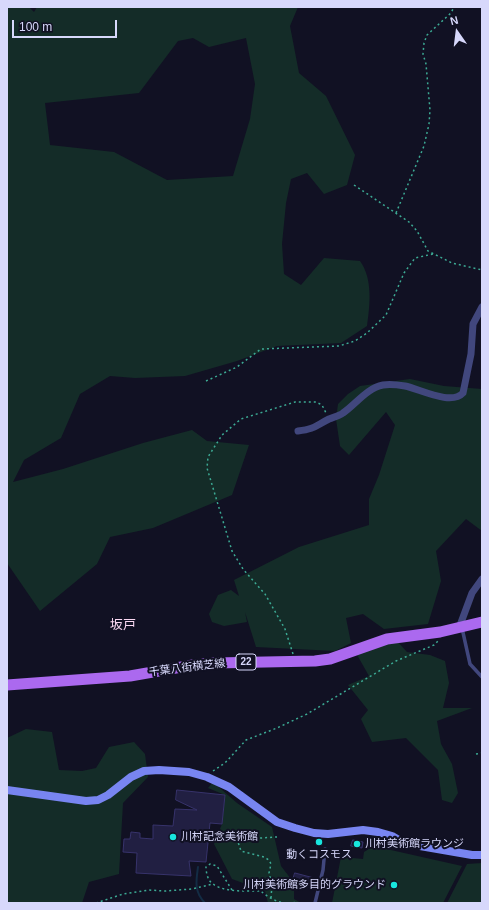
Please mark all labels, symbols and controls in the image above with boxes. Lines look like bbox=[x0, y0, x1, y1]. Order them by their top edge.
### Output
scale bar bbox=[14, 12, 119, 38]
north arrow bbox=[437, 12, 477, 52]
text: N bbox=[449, 14, 459, 27]
text: 100 m bbox=[19, 20, 52, 34]
district label: 坂戸 bbox=[110, 617, 136, 633]
road number: 22 bbox=[236, 654, 256, 670]
street label: 千葉八街横芝線 bbox=[148, 657, 226, 679]
place label: 川村記念美術館 bbox=[181, 830, 258, 844]
marker: 川村記念美術館 bbox=[168, 832, 178, 842]
marker: 動くコスモス bbox=[314, 837, 324, 847]
place label: 川村美術館ラウンジ bbox=[365, 837, 464, 851]
marker: 川村美術館ラウンジ bbox=[352, 839, 362, 849]
place label: 動くコスモス bbox=[286, 848, 352, 862]
place label: 川村美術館多目的グラウンド bbox=[243, 878, 386, 892]
marker: 川村美術館多目的グラウンド bbox=[389, 880, 399, 890]

